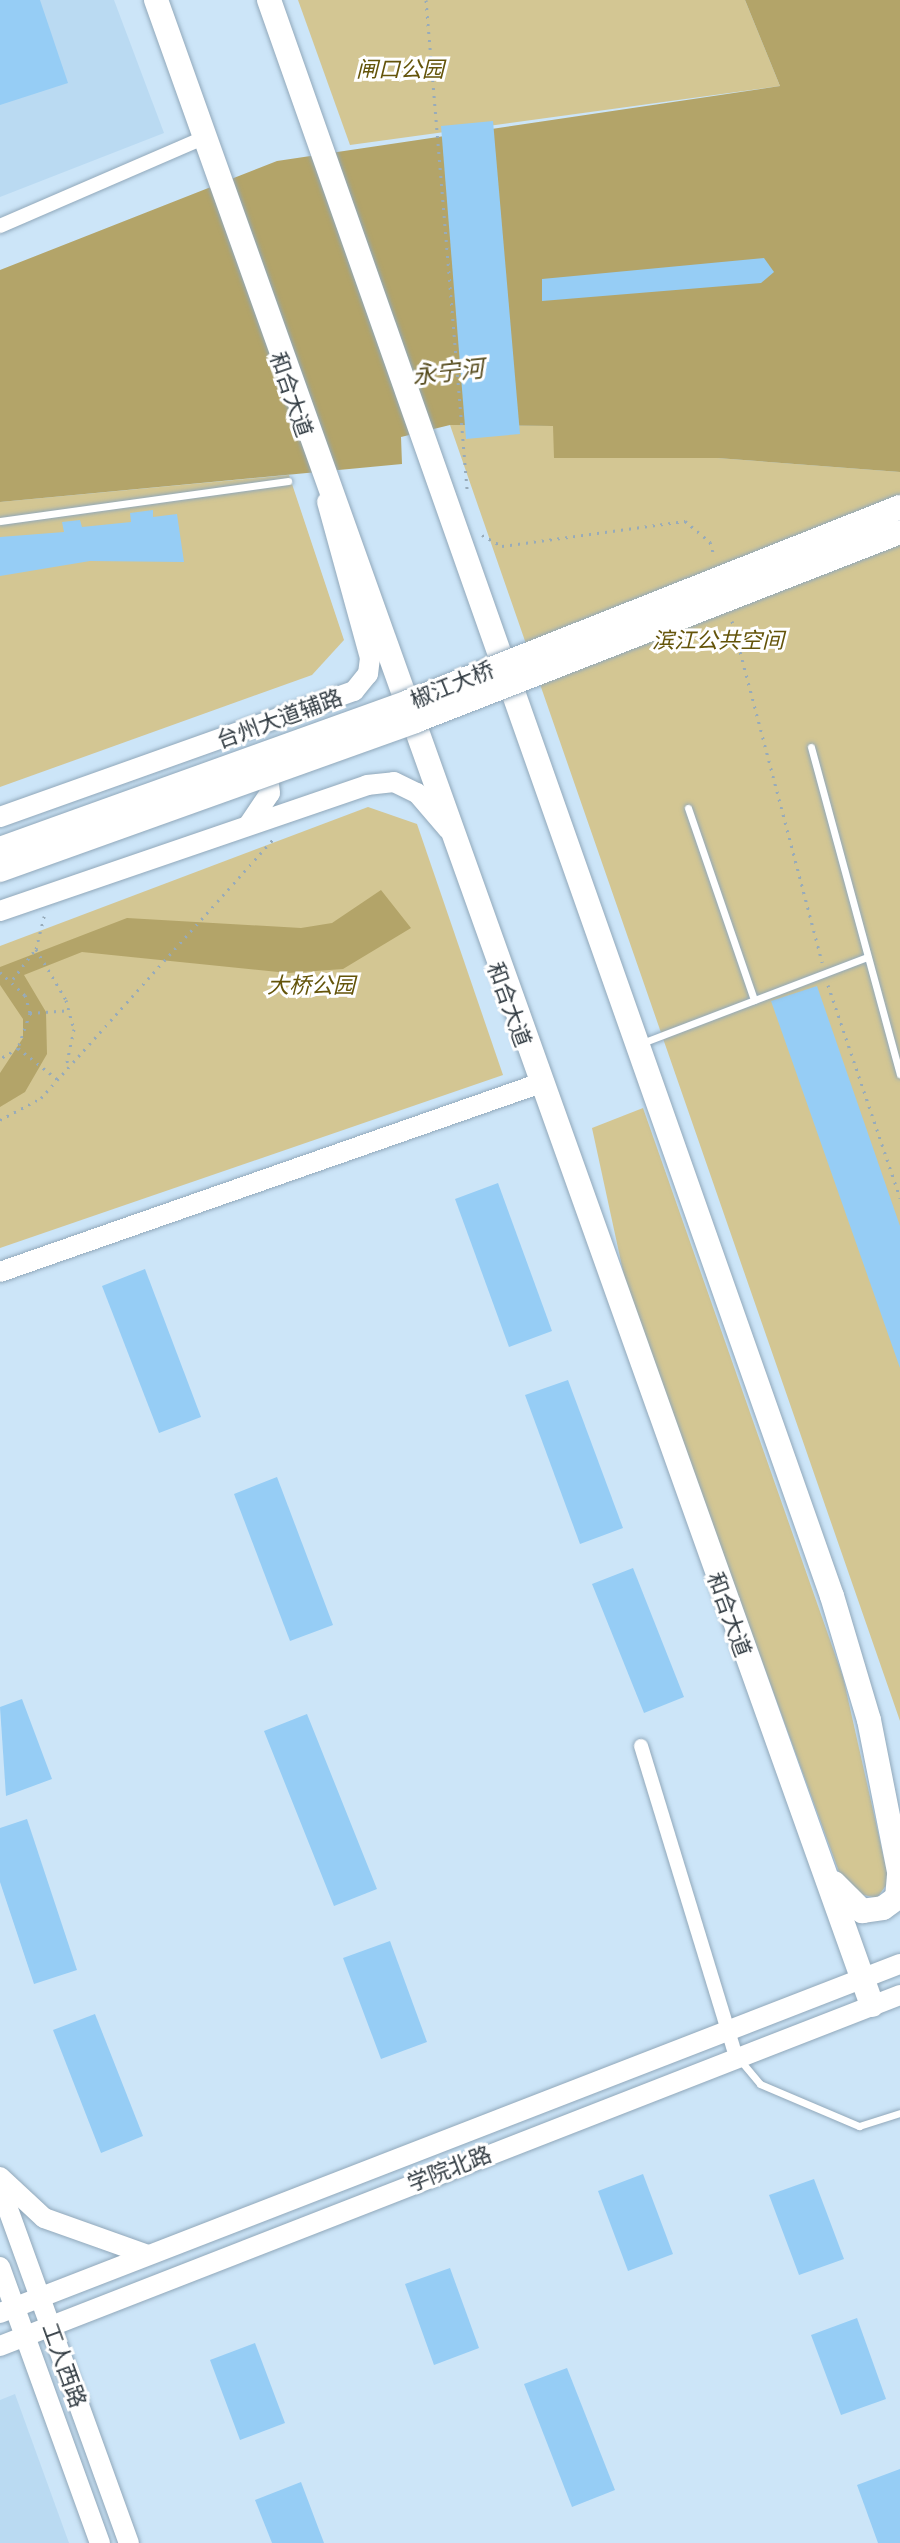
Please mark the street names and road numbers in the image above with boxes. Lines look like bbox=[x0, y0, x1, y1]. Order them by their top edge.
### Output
street label: 和合大道 bbox=[265, 348, 319, 440]
street label: 椒江大桥 bbox=[406, 655, 498, 713]
street label: 台州大道辅路 bbox=[212, 683, 346, 753]
street label: 和合大道 bbox=[483, 958, 537, 1050]
street label: 和合大道 bbox=[703, 1568, 757, 1660]
street label: 学院北路 bbox=[403, 2140, 495, 2196]
street label: 工人西路 bbox=[38, 2319, 92, 2411]

